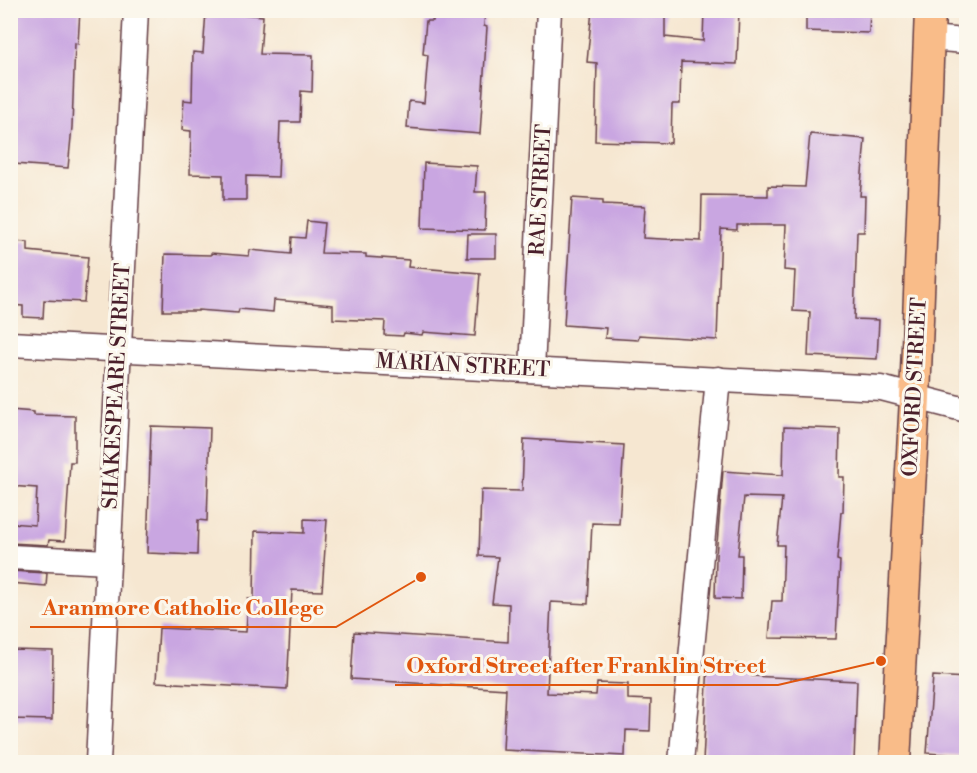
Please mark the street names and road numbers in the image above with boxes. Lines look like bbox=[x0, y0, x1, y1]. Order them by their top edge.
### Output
street label: RAE STREET bbox=[525, 123, 557, 257]
street label: SHAKESPEARE STREET bbox=[98, 262, 136, 510]
street label: OXFORD STREET bbox=[897, 296, 933, 477]
street label: MARIAN STREET bbox=[375, 348, 551, 384]

